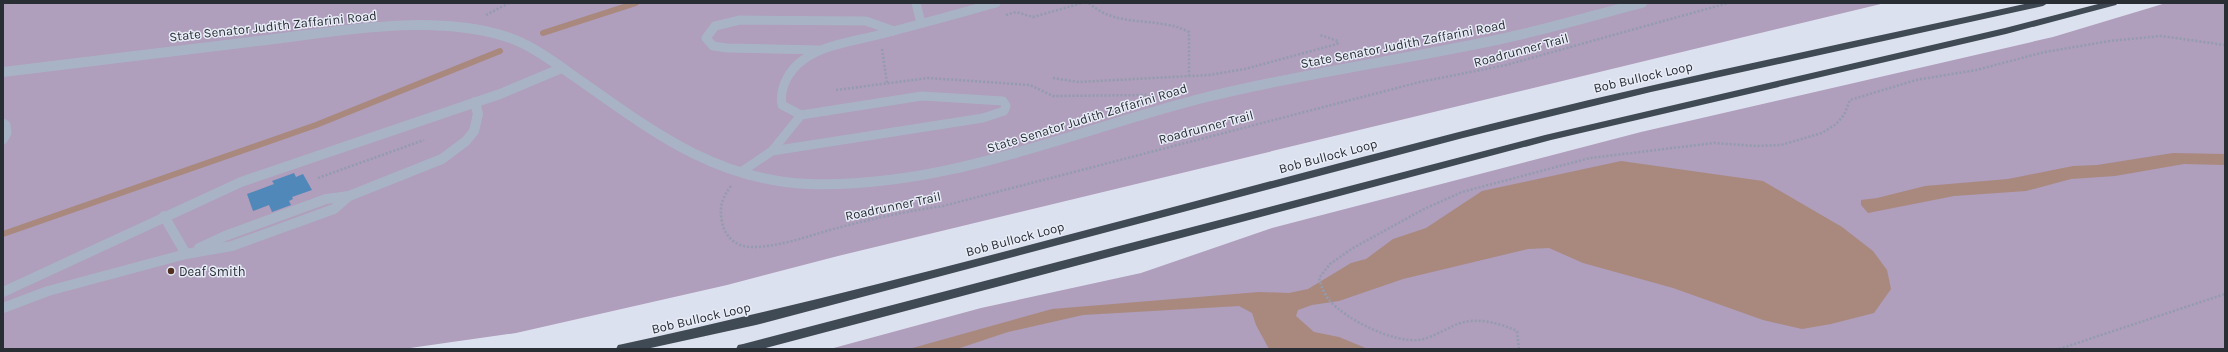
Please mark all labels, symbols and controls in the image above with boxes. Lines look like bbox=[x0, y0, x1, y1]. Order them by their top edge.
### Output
street label: State Senator Judith Zaffarini Road bbox=[168, 8, 378, 44]
street label: State Senator Judith Zaffarini Road bbox=[1299, 17, 1507, 71]
street label: Roadrunner Trail bbox=[1472, 30, 1570, 70]
street label: Bob Bullock Loop bbox=[1592, 58, 1694, 96]
street label: State Senator Judith Zaffarini Road bbox=[985, 80, 1189, 156]
street label: Roadrunner Trail bbox=[1157, 107, 1255, 147]
street label: Bob Bullock Loop bbox=[1277, 136, 1379, 176]
street label: Roadrunner Trail bbox=[844, 189, 942, 223]
street label: Bob Bullock Loop bbox=[964, 219, 1066, 259]
place label: Deaf Smith bbox=[179, 264, 246, 279]
marker: Deaf Smith bbox=[166, 266, 176, 276]
street label: Bob Bullock Loop bbox=[650, 299, 752, 337]

